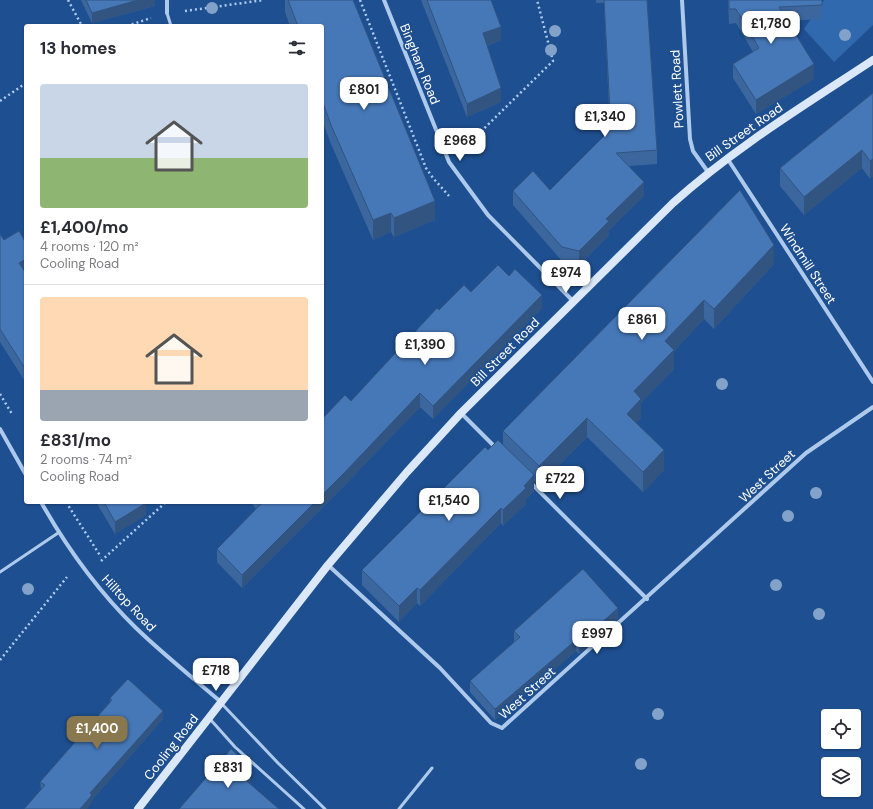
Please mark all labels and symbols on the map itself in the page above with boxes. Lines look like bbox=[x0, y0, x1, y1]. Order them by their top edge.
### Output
pin: £1,780 bbox=[738, 11, 804, 45]
street label: Bingham Road bbox=[396, 21, 444, 107]
street label: Powlett Road bbox=[666, 49, 688, 129]
pin: £801 bbox=[340, 77, 388, 111]
street label: Bill Street Road bbox=[702, 99, 786, 165]
pin: £1,340 bbox=[572, 104, 638, 138]
pin: £968 bbox=[436, 128, 484, 162]
street label: Windmill Street bbox=[776, 221, 840, 307]
pin: £974 bbox=[542, 260, 590, 294]
pin: £861 bbox=[618, 307, 666, 341]
street label: Bill Street Road bbox=[467, 314, 543, 390]
pin: £1,390 bbox=[392, 332, 458, 366]
street label: West Street bbox=[735, 446, 799, 506]
pin: £722 bbox=[536, 466, 584, 500]
pin: £1,540 bbox=[416, 488, 482, 522]
street label: Hilltop Road bbox=[98, 571, 160, 635]
pin: £997 bbox=[573, 621, 621, 655]
pin: £718 bbox=[192, 658, 240, 692]
street label: West Street bbox=[495, 663, 559, 723]
street label: Cooling Road bbox=[140, 711, 202, 783]
pin: £1,400 bbox=[64, 716, 130, 750]
pin: £831 bbox=[204, 755, 252, 789]

